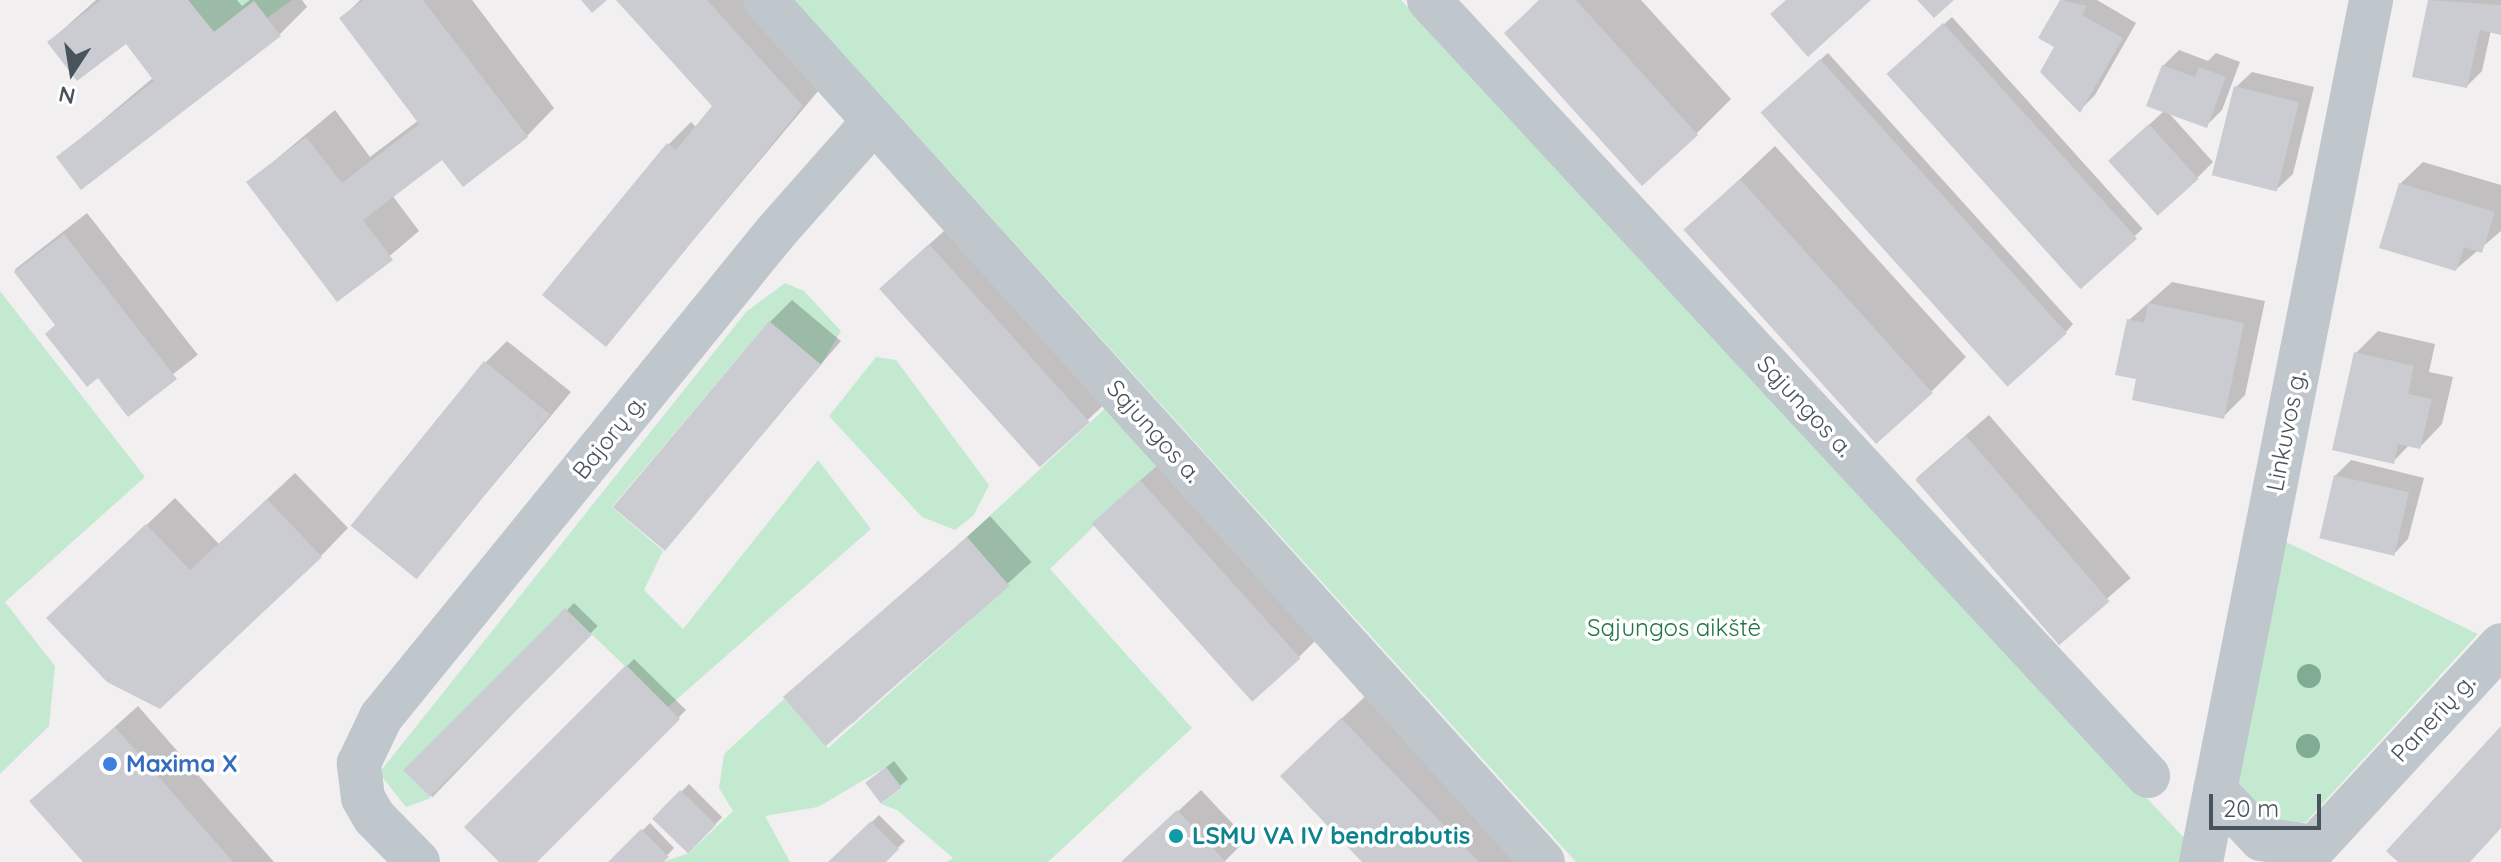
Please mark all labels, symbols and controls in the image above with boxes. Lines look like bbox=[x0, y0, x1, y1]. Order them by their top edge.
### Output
north arrow bbox=[32, 32, 112, 112]
text: N bbox=[56, 80, 78, 111]
street label: Sąjungos a. bbox=[1751, 349, 1859, 463]
street label: Linkuvos g. bbox=[2260, 368, 2312, 494]
street label: Sąjungos a. bbox=[1101, 374, 1207, 488]
street label: Bajorų g. bbox=[566, 389, 652, 485]
park label: Sąjungos aikštė bbox=[1587, 614, 1761, 642]
street label: Panerių g. bbox=[2385, 668, 2481, 768]
place label: Maxima X bbox=[126, 750, 238, 778]
marker: Maxima X bbox=[101, 755, 119, 773]
scale bar bbox=[2213, 778, 2325, 828]
text: 20 m bbox=[2223, 793, 2279, 823]
place label: LSMU VA IV bendrabutis bbox=[1192, 822, 1470, 850]
marker: LSMU VA IV bendrabutis bbox=[1167, 827, 1185, 845]

